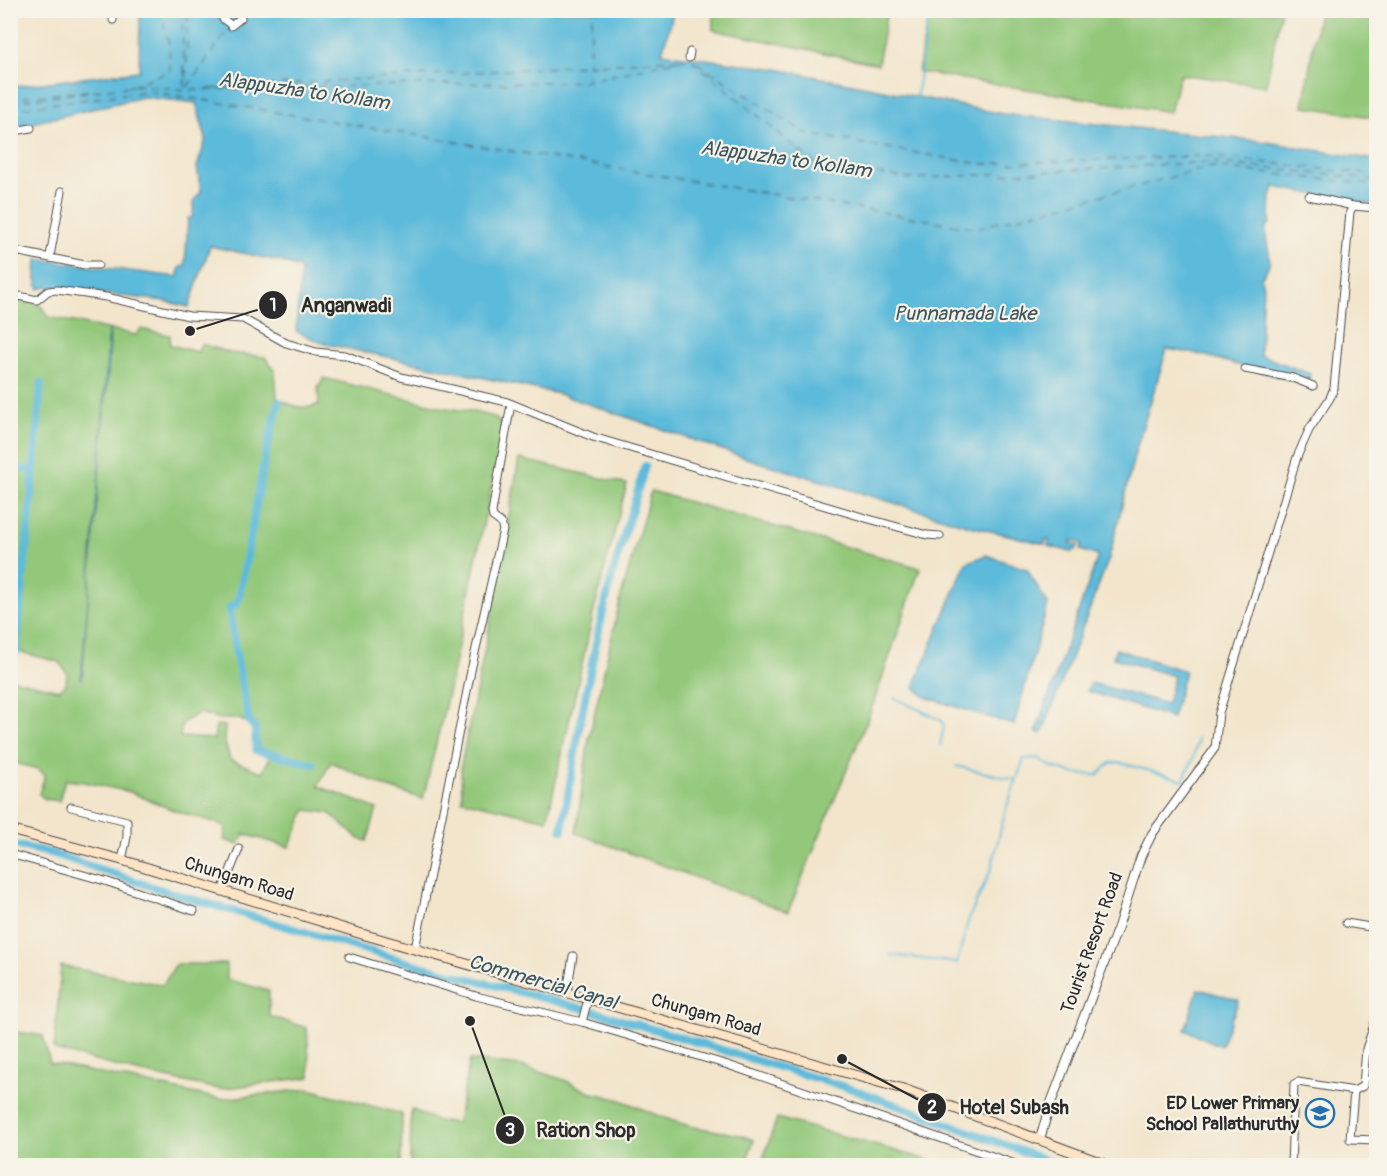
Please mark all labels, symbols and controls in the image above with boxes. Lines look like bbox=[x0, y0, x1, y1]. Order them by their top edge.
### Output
water label: Alappuzha to Kollam bbox=[217, 67, 392, 116]
water label: Alappuzha to Kollam bbox=[699, 135, 874, 184]
callout: Anganwadi bbox=[258, 286, 403, 324]
text: Anganwadi bbox=[301, 293, 392, 318]
text: 1 bbox=[269, 294, 277, 317]
water label: Punnamada Lake bbox=[894, 301, 1038, 326]
street label: Chungam Road bbox=[181, 851, 297, 907]
street label: Tourist Resort Road bbox=[1056, 869, 1128, 1017]
water label: Commercial Canal bbox=[466, 949, 622, 1016]
street label: Chungam Road bbox=[648, 988, 764, 1042]
callout: Hotel Subash bbox=[917, 1088, 1081, 1126]
place label: ED Lower Primary School Pallathuruthy bbox=[1146, 1092, 1299, 1136]
text: Hotel Subash bbox=[959, 1095, 1069, 1120]
text: 2 bbox=[927, 1096, 937, 1119]
school or university icon: ED Lower Primary School Pallathuruthy bbox=[1304, 1097, 1336, 1129]
callout: Ration Shop bbox=[495, 1111, 648, 1149]
text: Ration Shop bbox=[536, 1118, 636, 1143]
text: 3 bbox=[505, 1119, 515, 1142]

